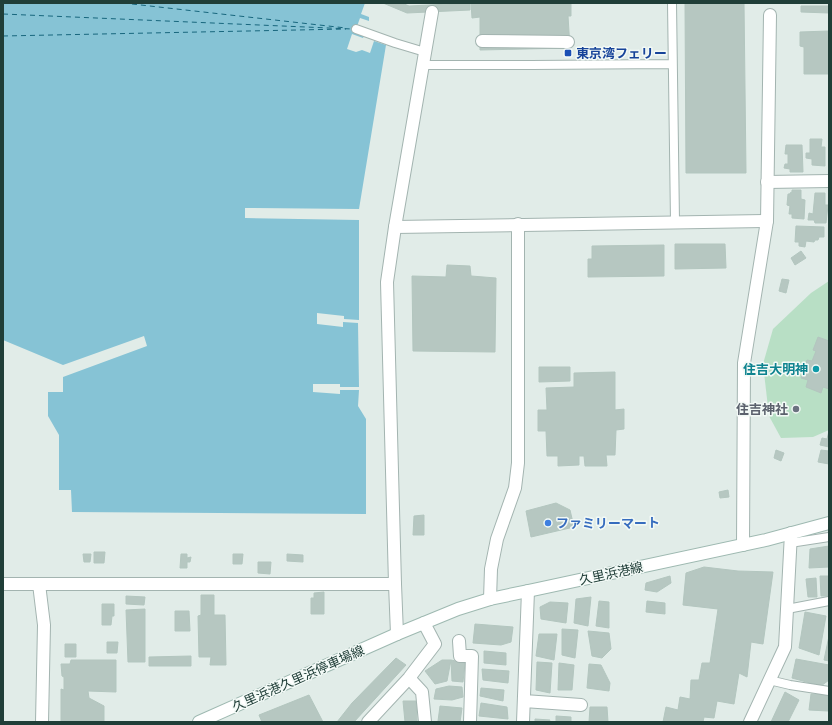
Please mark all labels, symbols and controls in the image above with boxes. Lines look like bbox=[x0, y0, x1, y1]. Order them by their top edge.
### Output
place label: 東京湾フェリー bbox=[576, 44, 667, 62]
marker: 東京湾フェリー bbox=[563, 48, 573, 58]
place label: 住吉大明神 bbox=[743, 360, 808, 378]
marker: 住吉大明神 bbox=[811, 364, 821, 374]
place label: 住吉神社 bbox=[736, 400, 788, 418]
marker: 住吉神社 bbox=[791, 404, 801, 414]
place label: ファミリーマート bbox=[556, 514, 660, 532]
marker: ファミリーマート bbox=[543, 518, 553, 528]
street label: 久里浜港線 bbox=[577, 557, 645, 589]
street label: 久里浜港久里浜停車場線 bbox=[229, 641, 367, 715]

